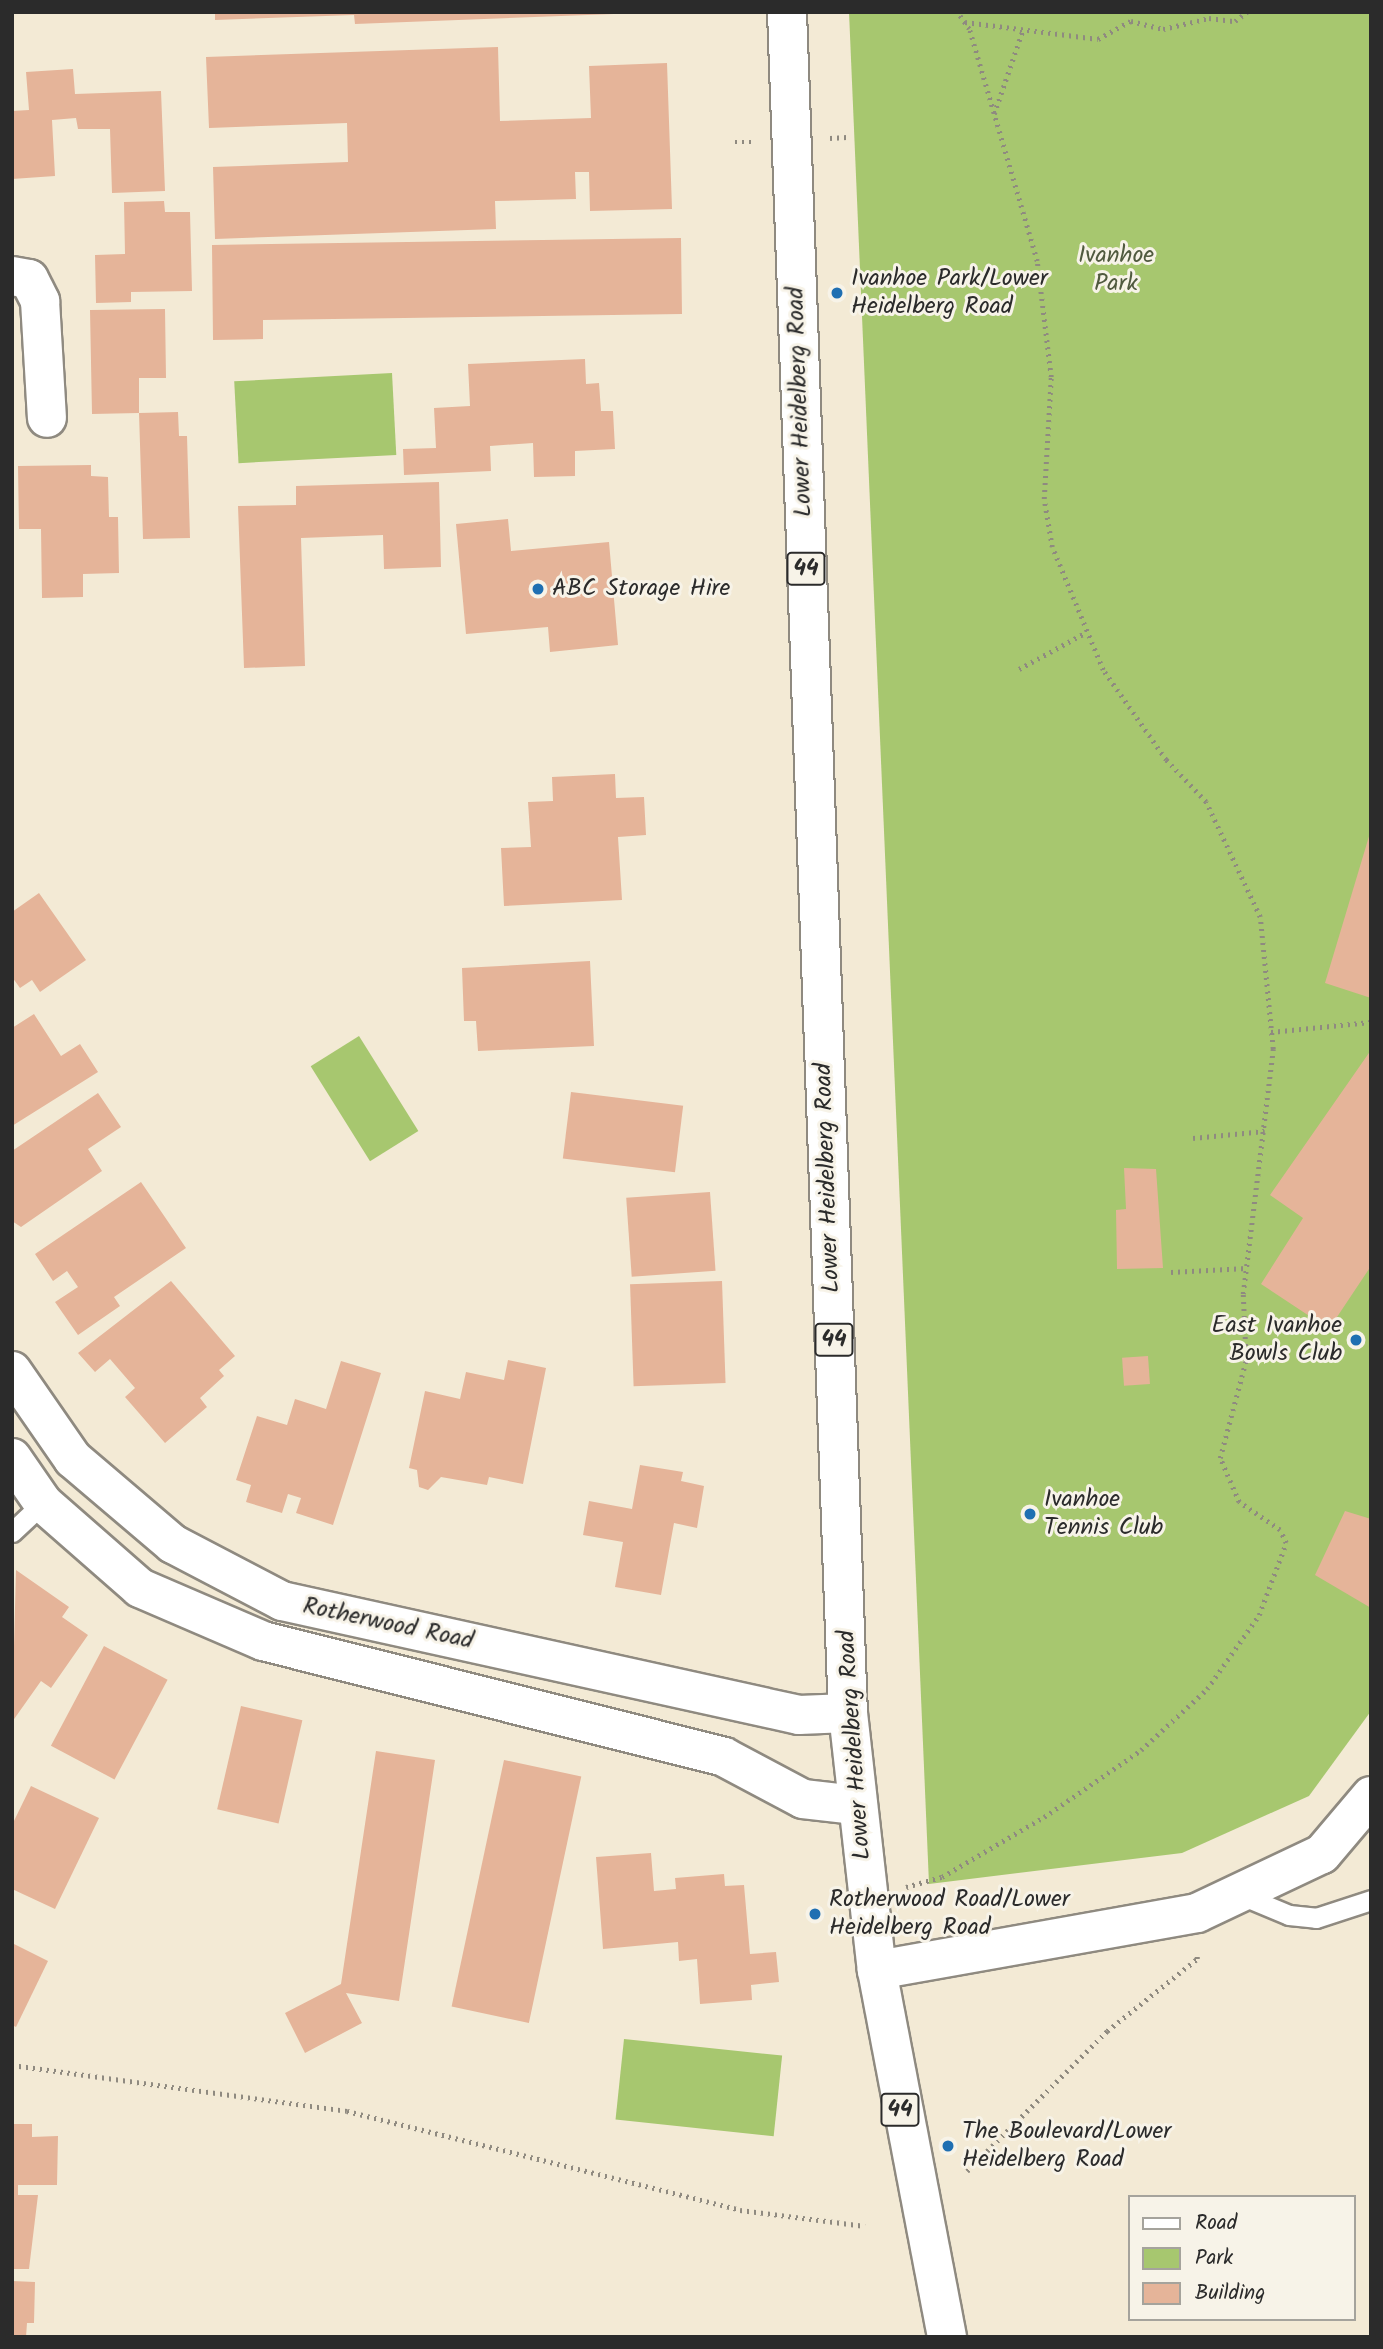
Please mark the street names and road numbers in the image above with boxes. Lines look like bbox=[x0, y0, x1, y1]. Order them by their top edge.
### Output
street label: Lower Heidelberg Road bbox=[782, 286, 818, 518]
road number: 44 bbox=[785, 550, 827, 589]
street label: Lower Heidelberg Road bbox=[810, 1062, 846, 1294]
road number: 44 bbox=[813, 1320, 855, 1359]
street label: Rotherwood Road bbox=[300, 1592, 476, 1656]
street label: Lower Heidelberg Road bbox=[833, 1629, 877, 1861]
road number: 44 bbox=[879, 2090, 921, 2130]

